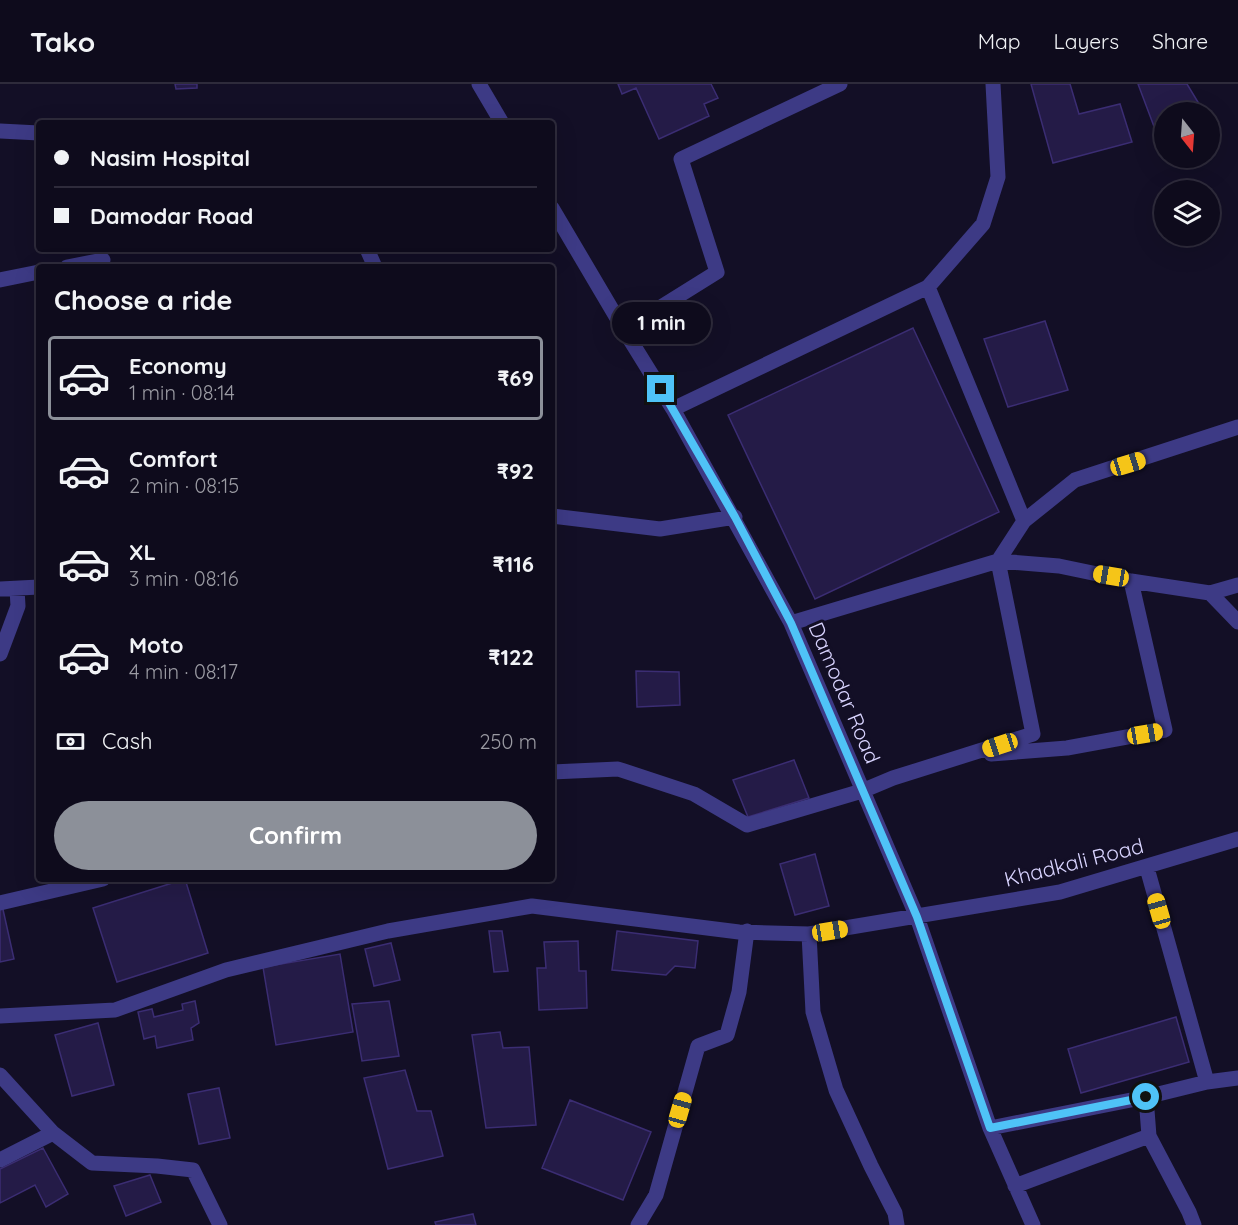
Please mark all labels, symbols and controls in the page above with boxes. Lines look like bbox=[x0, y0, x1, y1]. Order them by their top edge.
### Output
text: Tako bbox=[30, 24, 95, 59]
text: Map bbox=[978, 28, 1021, 54]
text: Layers bbox=[1054, 28, 1119, 54]
text: Share bbox=[1152, 28, 1208, 54]
north arrow bbox=[1154, 102, 1220, 168]
map controls bbox=[1154, 102, 1220, 246]
text: Nasim Hospital bbox=[90, 144, 250, 172]
button: layers bbox=[1154, 180, 1220, 246]
text: Damodar Road bbox=[90, 202, 253, 230]
text: Choose a ride bbox=[54, 283, 232, 317]
callout: 1 min bbox=[612, 302, 710, 344]
text: 1 min bbox=[637, 310, 686, 335]
icon: car bbox=[57, 351, 111, 405]
text: Economy bbox=[129, 352, 227, 380]
text: ₹69 bbox=[497, 364, 534, 392]
route end bbox=[647, 375, 674, 402]
text: 1 min · 08:14 bbox=[129, 380, 235, 405]
icon: car bbox=[57, 444, 111, 498]
text: Comfort bbox=[129, 445, 218, 473]
car bbox=[1108, 450, 1148, 478]
text: ₹92 bbox=[497, 457, 534, 485]
text: 2 min · 08:15 bbox=[129, 473, 239, 498]
icon: car bbox=[57, 537, 111, 591]
text: XL bbox=[129, 538, 156, 566]
text: ₹116 bbox=[493, 550, 534, 578]
car bbox=[1092, 564, 1130, 588]
text: 3 min · 08:16 bbox=[129, 566, 238, 591]
street label: Damodar Road bbox=[803, 618, 886, 767]
icon: car bbox=[57, 630, 111, 684]
text: Moto bbox=[129, 631, 183, 659]
text: ₹122 bbox=[488, 643, 534, 671]
text: 4 min · 08:17 bbox=[129, 659, 238, 684]
car bbox=[1126, 722, 1164, 746]
icon: cash bbox=[54, 725, 87, 758]
text: Cash bbox=[102, 727, 153, 755]
text: 250 m bbox=[479, 729, 537, 754]
car bbox=[980, 731, 1020, 759]
button: Confirm bbox=[54, 801, 537, 870]
street label: Khadkali Road bbox=[1001, 832, 1146, 892]
car bbox=[1145, 891, 1173, 931]
car bbox=[811, 919, 849, 943]
route start bbox=[1132, 1083, 1159, 1110]
car bbox=[666, 1090, 694, 1130]

